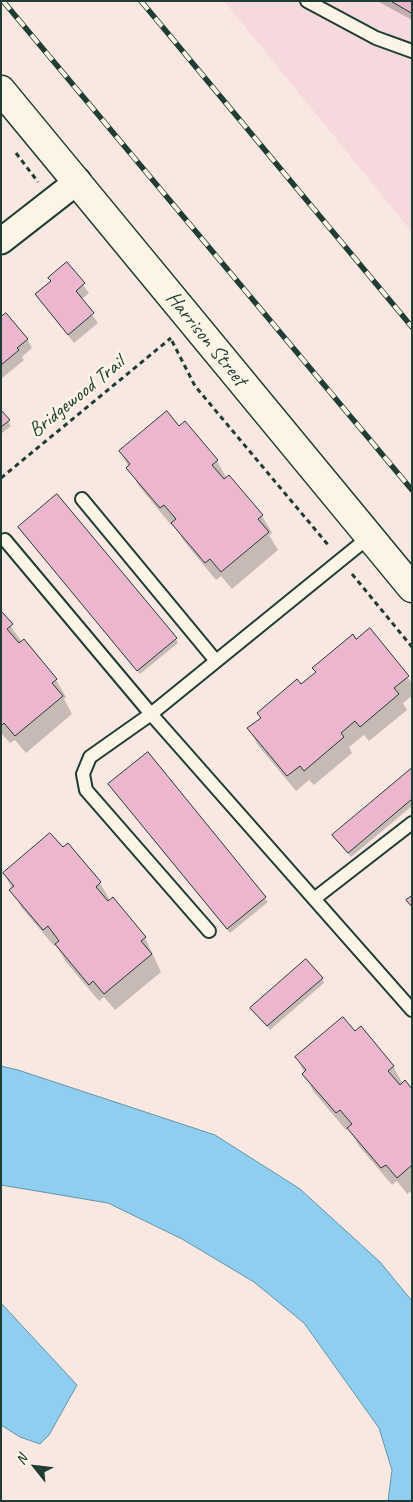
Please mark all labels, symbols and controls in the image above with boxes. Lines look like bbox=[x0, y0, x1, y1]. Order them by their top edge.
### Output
street label: Harrison Street bbox=[160, 286, 252, 392]
street label: Bridgewood Trail bbox=[24, 351, 130, 443]
north arrow bbox=[10, 1442, 60, 1492]
text: N bbox=[12, 1452, 31, 1467]

